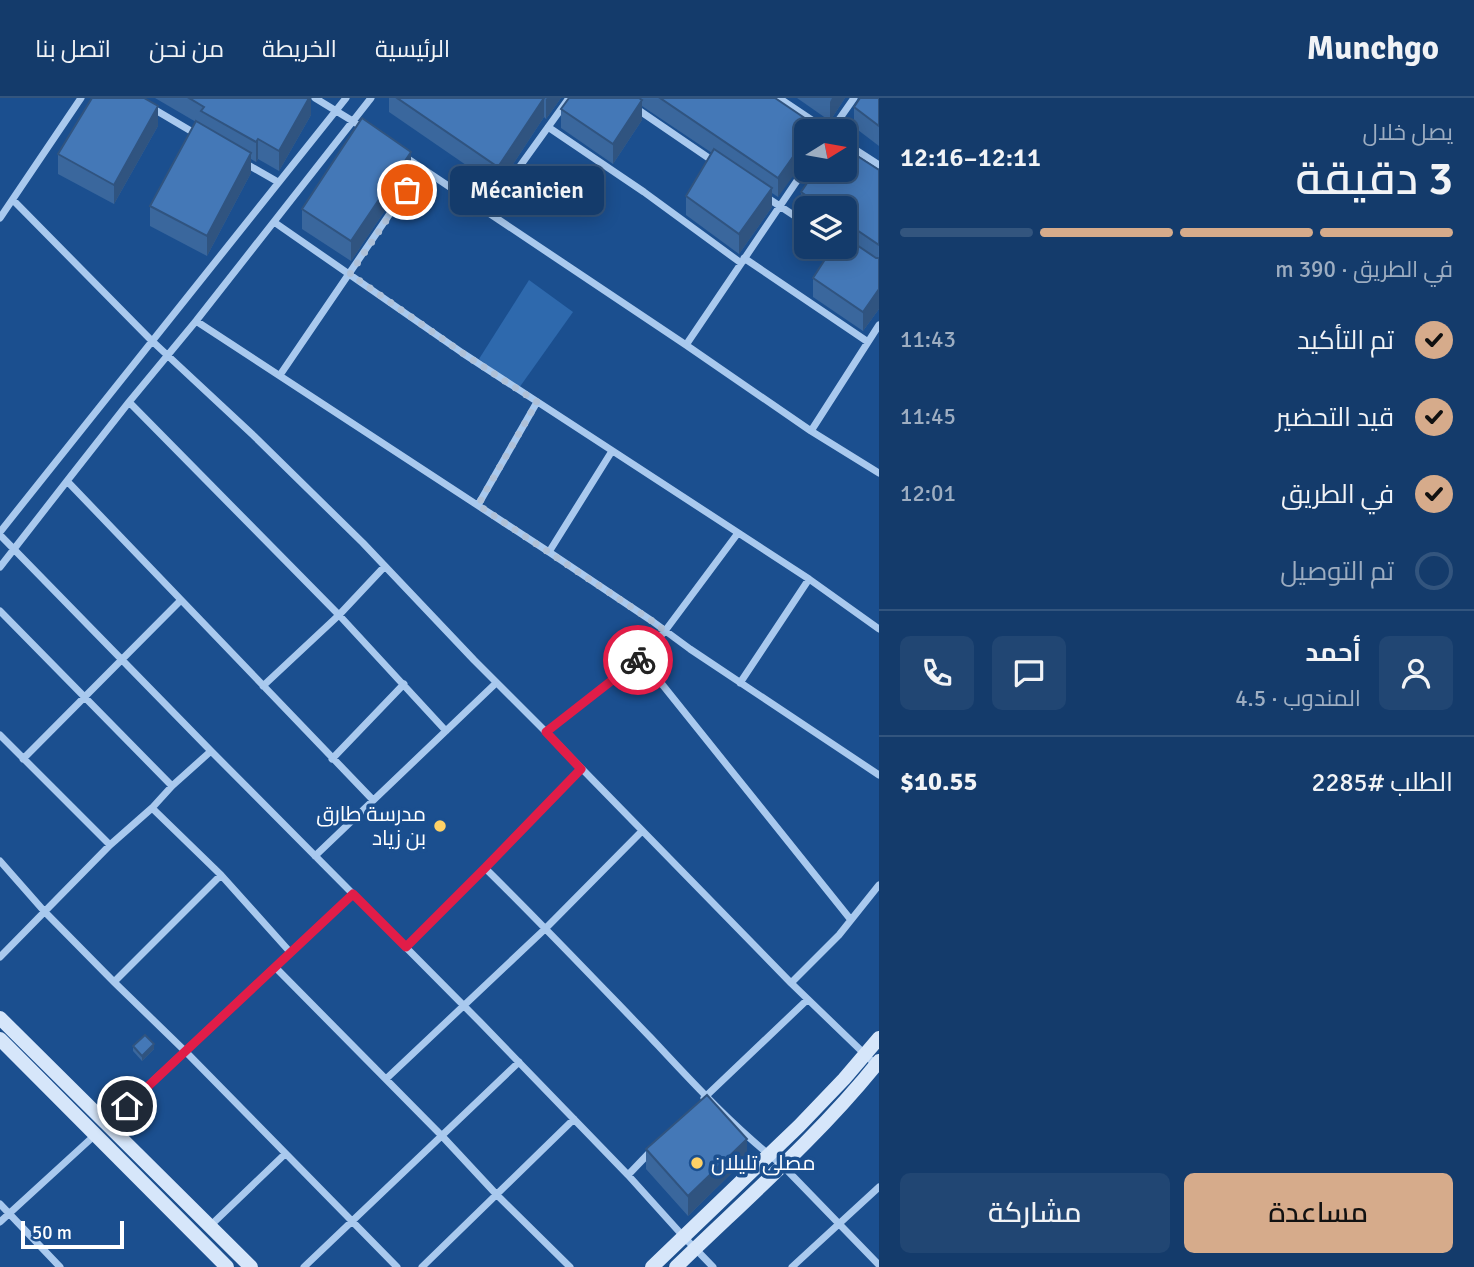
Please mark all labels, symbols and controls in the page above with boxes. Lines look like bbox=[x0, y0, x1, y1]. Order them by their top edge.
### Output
text: Munchgo bbox=[1307, 28, 1439, 69]
text: اتصل بنا bbox=[35, 34, 111, 64]
text: من نحن bbox=[149, 34, 224, 64]
text: الخريطة bbox=[262, 34, 337, 64]
text: الرئيسية bbox=[375, 34, 450, 64]
text: يصل خلال bbox=[1363, 118, 1453, 147]
north arrow bbox=[794, 119, 858, 182]
map controls bbox=[794, 119, 857, 259]
text: 12:11–12:16 bbox=[900, 142, 1041, 174]
text: 3 دقيقة bbox=[1296, 151, 1453, 207]
pin bbox=[377, 160, 437, 220]
callout: Mécanicien bbox=[449, 166, 603, 214]
icon: bag bbox=[388, 171, 426, 209]
text: Mécanicien bbox=[470, 176, 584, 205]
button: layers bbox=[794, 196, 857, 259]
text: في الطريق · 390 m bbox=[1275, 255, 1453, 284]
icon: check bbox=[1415, 321, 1453, 359]
text: 11:43 bbox=[900, 325, 956, 354]
text: تم التأكيد bbox=[1297, 325, 1394, 357]
icon: check bbox=[1415, 398, 1453, 436]
text: 11:45 bbox=[900, 402, 956, 431]
text: قيد التحضير bbox=[1276, 402, 1394, 434]
icon: check bbox=[1415, 475, 1453, 513]
text: 12:01 bbox=[900, 479, 956, 508]
text: في الطريق bbox=[1281, 479, 1394, 511]
text: تم التوصيل bbox=[1280, 556, 1394, 588]
courier bbox=[603, 625, 673, 695]
button: phone bbox=[900, 636, 974, 710]
button: chat bbox=[992, 636, 1066, 710]
button: person bbox=[1379, 636, 1453, 710]
text: أحمد bbox=[1305, 637, 1361, 669]
icon: bike bbox=[619, 641, 657, 679]
text: المندوب · 4.5 bbox=[1235, 684, 1361, 713]
text: $10.55 bbox=[900, 766, 978, 798]
text: الطلب #2285 bbox=[1311, 767, 1453, 799]
place label: مدرسة طارق بن زياد bbox=[316, 801, 426, 851]
marker: مدرسة طارق بن زياد bbox=[432, 818, 448, 834]
pin bbox=[97, 1076, 157, 1136]
icon: home bbox=[108, 1087, 146, 1125]
place label: مصلى تليلان bbox=[711, 1150, 815, 1176]
marker: مصلى تليلان bbox=[689, 1155, 705, 1171]
button: مشاركة bbox=[900, 1173, 1170, 1253]
button: مساعدة bbox=[1184, 1173, 1453, 1253]
scale bar bbox=[21, 1218, 124, 1250]
text: 50 m bbox=[32, 1221, 72, 1245]

